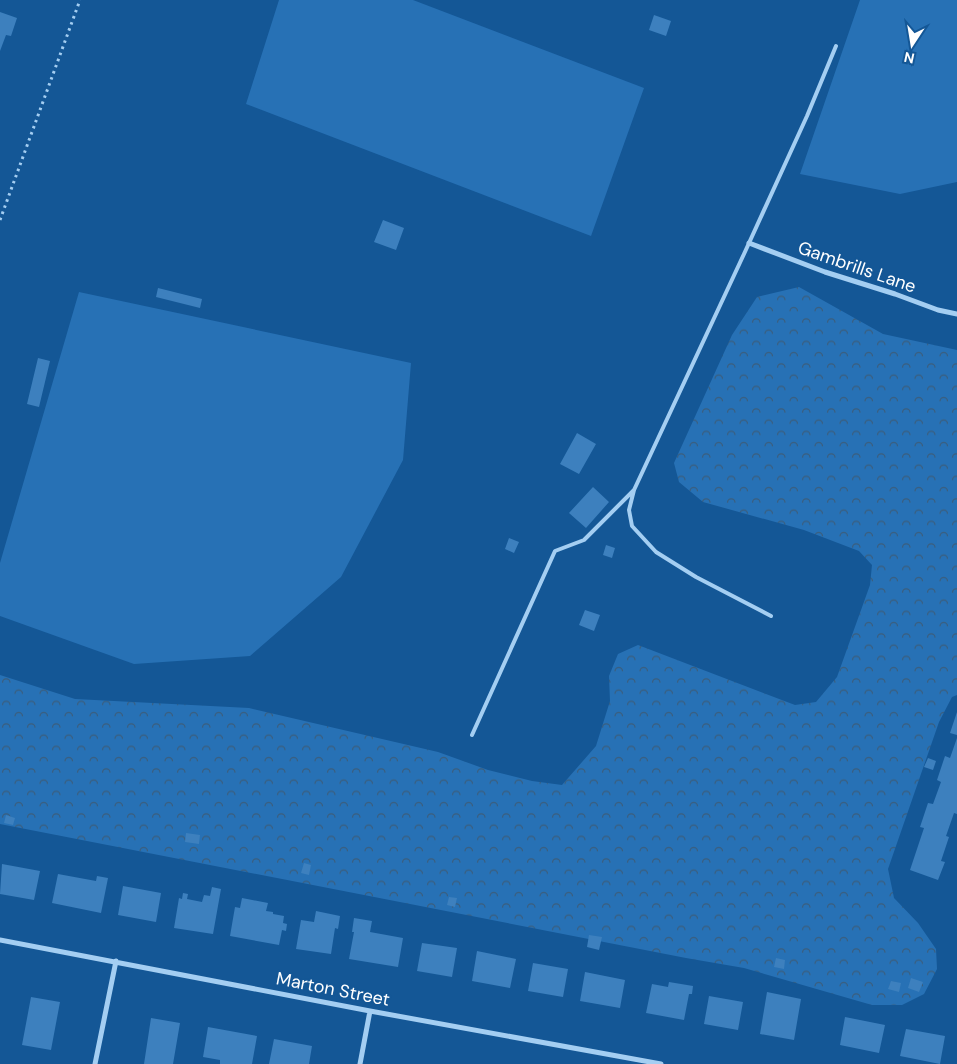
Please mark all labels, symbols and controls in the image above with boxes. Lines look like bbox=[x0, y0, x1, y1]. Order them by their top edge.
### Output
north arrow bbox=[887, 20, 937, 70]
text: N bbox=[902, 48, 916, 68]
street label: Gambrills Lane bbox=[795, 236, 919, 298]
street label: Marton Street bbox=[274, 966, 392, 1012]

